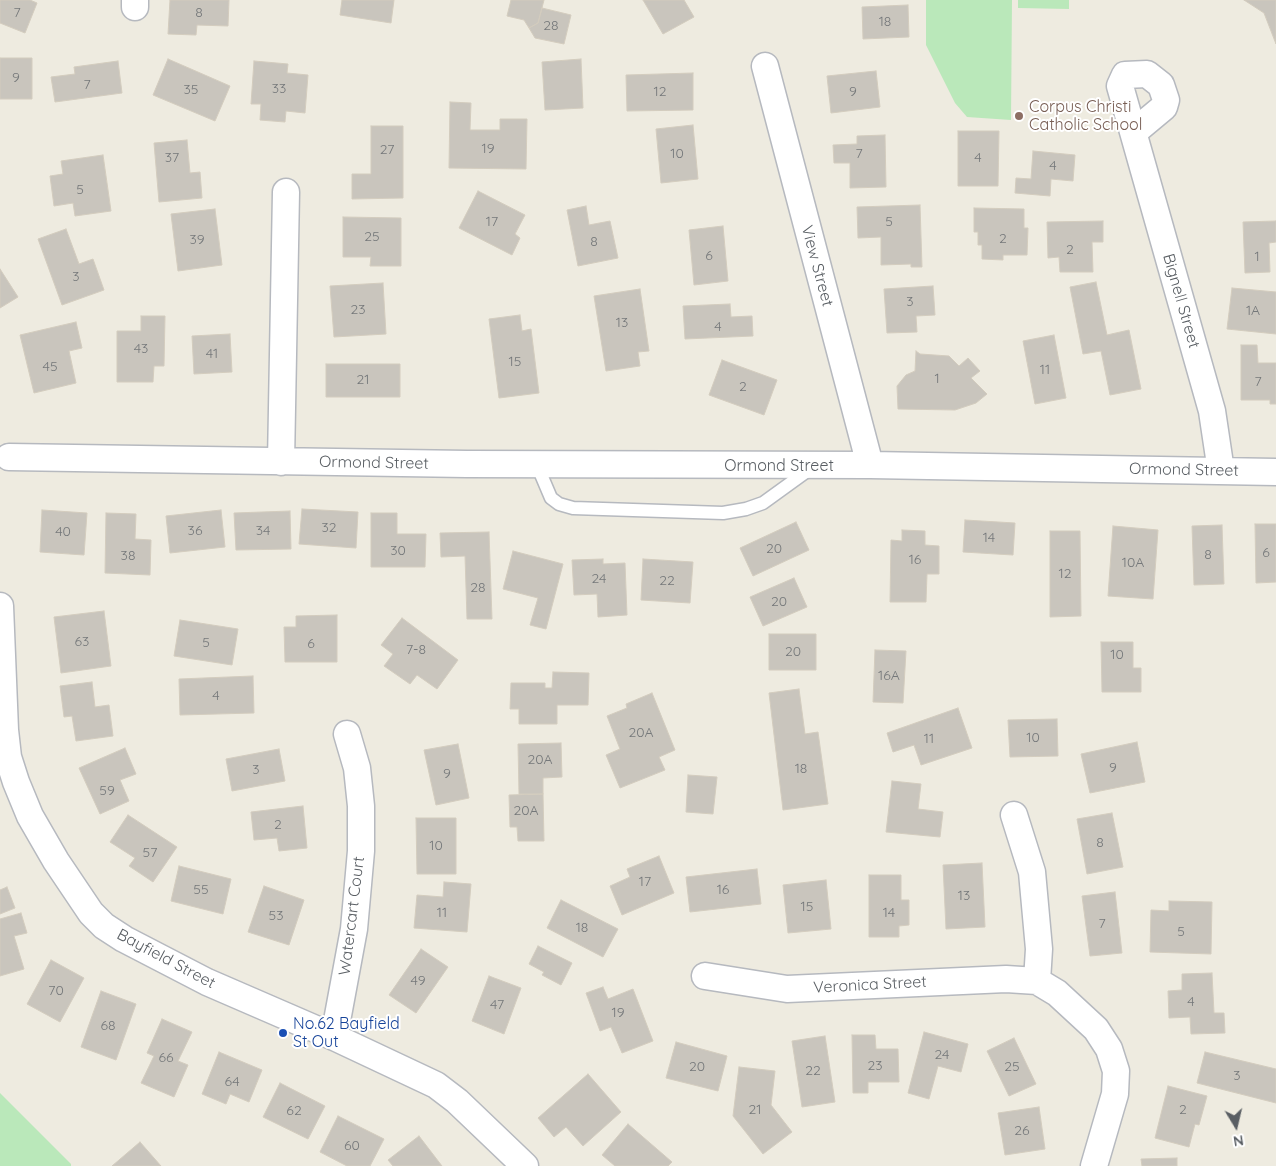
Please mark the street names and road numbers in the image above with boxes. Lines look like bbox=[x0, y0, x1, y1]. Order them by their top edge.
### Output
street label: View Street bbox=[797, 223, 837, 309]
street label: Bignell Street bbox=[1158, 251, 1204, 351]
street label: Ormond Street bbox=[319, 452, 429, 474]
street label: Ormond Street bbox=[724, 456, 834, 476]
street label: Ormond Street bbox=[1129, 459, 1239, 481]
street label: Watercart Court bbox=[335, 855, 369, 977]
street label: Bayfield Street bbox=[113, 925, 219, 993]
street label: Veronica Street bbox=[813, 972, 927, 998]

